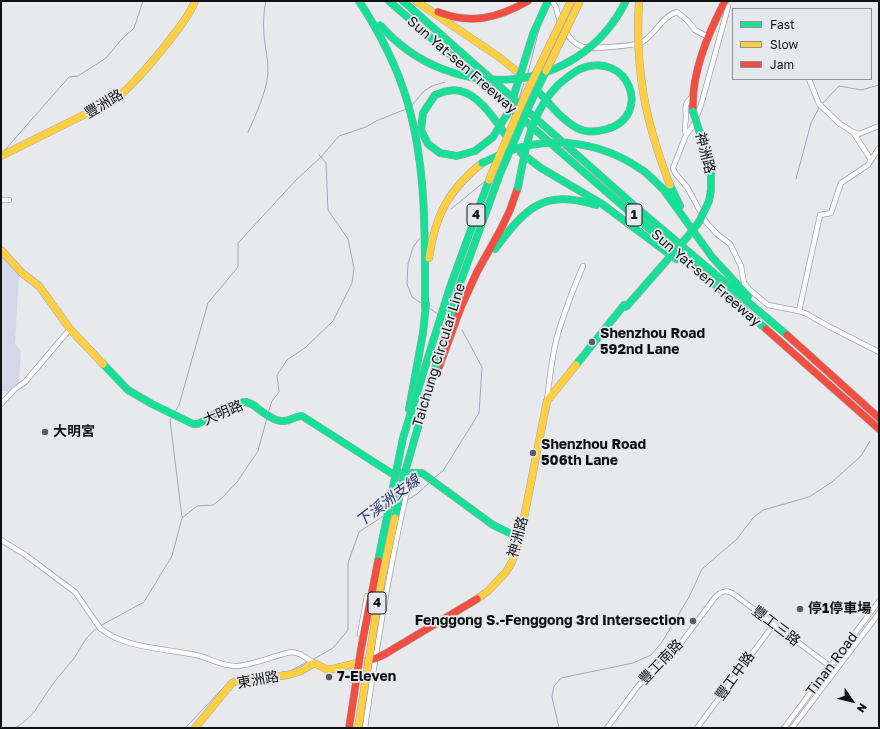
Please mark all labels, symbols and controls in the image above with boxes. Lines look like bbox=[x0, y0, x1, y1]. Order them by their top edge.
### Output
legend bbox=[732, 8, 872, 80]
street label: Sun Yat-sen Freeway bbox=[404, 13, 520, 117]
text: Fast bbox=[770, 17, 795, 32]
text: Slow bbox=[770, 37, 798, 52]
text: Jam bbox=[770, 57, 794, 72]
street label: 豐洲路 bbox=[82, 86, 126, 122]
street label: 神洲路 bbox=[692, 131, 718, 175]
road number: 4 bbox=[467, 204, 485, 226]
road number: 1 bbox=[626, 204, 642, 226]
street label: Sun Yat-sen Freeway bbox=[648, 226, 764, 330]
street label: Taichung Circular Line bbox=[409, 281, 469, 429]
place label: Shenzhou Road 592nd Lane bbox=[600, 326, 705, 358]
marker: Shenzhou Road 592nd Lane bbox=[587, 337, 597, 347]
street label: 大明路 bbox=[200, 397, 246, 429]
place label: 大明宮 bbox=[53, 424, 95, 440]
marker: 大明宮 bbox=[40, 427, 50, 437]
place label: Shenzhou Road 506th Lane bbox=[541, 437, 646, 470]
marker: Shenzhou Road 506th Lane bbox=[528, 448, 538, 458]
water label: 下溪洲支線 bbox=[353, 471, 423, 531]
street label: 神洲路 bbox=[504, 515, 532, 559]
road number: 4 bbox=[368, 592, 386, 614]
place label: 停1停車場 bbox=[808, 601, 871, 617]
street label: 豐工三路 bbox=[749, 602, 803, 650]
marker: 停1停車場 bbox=[795, 604, 805, 614]
place label: Fenggong S.-Fenggong 3rd Intersection bbox=[415, 613, 685, 629]
marker: Fenggong S.-Fenggong 3rd Intersection bbox=[688, 616, 698, 626]
street label: Tinan Road bbox=[803, 629, 861, 699]
street label: 豐工南路 bbox=[636, 636, 686, 688]
street label: 豐工中路 bbox=[712, 648, 758, 704]
street label: 東洲路 bbox=[236, 668, 280, 692]
place label: 7-Eleven bbox=[337, 669, 396, 685]
marker: 7-Eleven bbox=[324, 672, 334, 682]
north arrow bbox=[832, 681, 872, 721]
text: N bbox=[855, 701, 870, 715]

